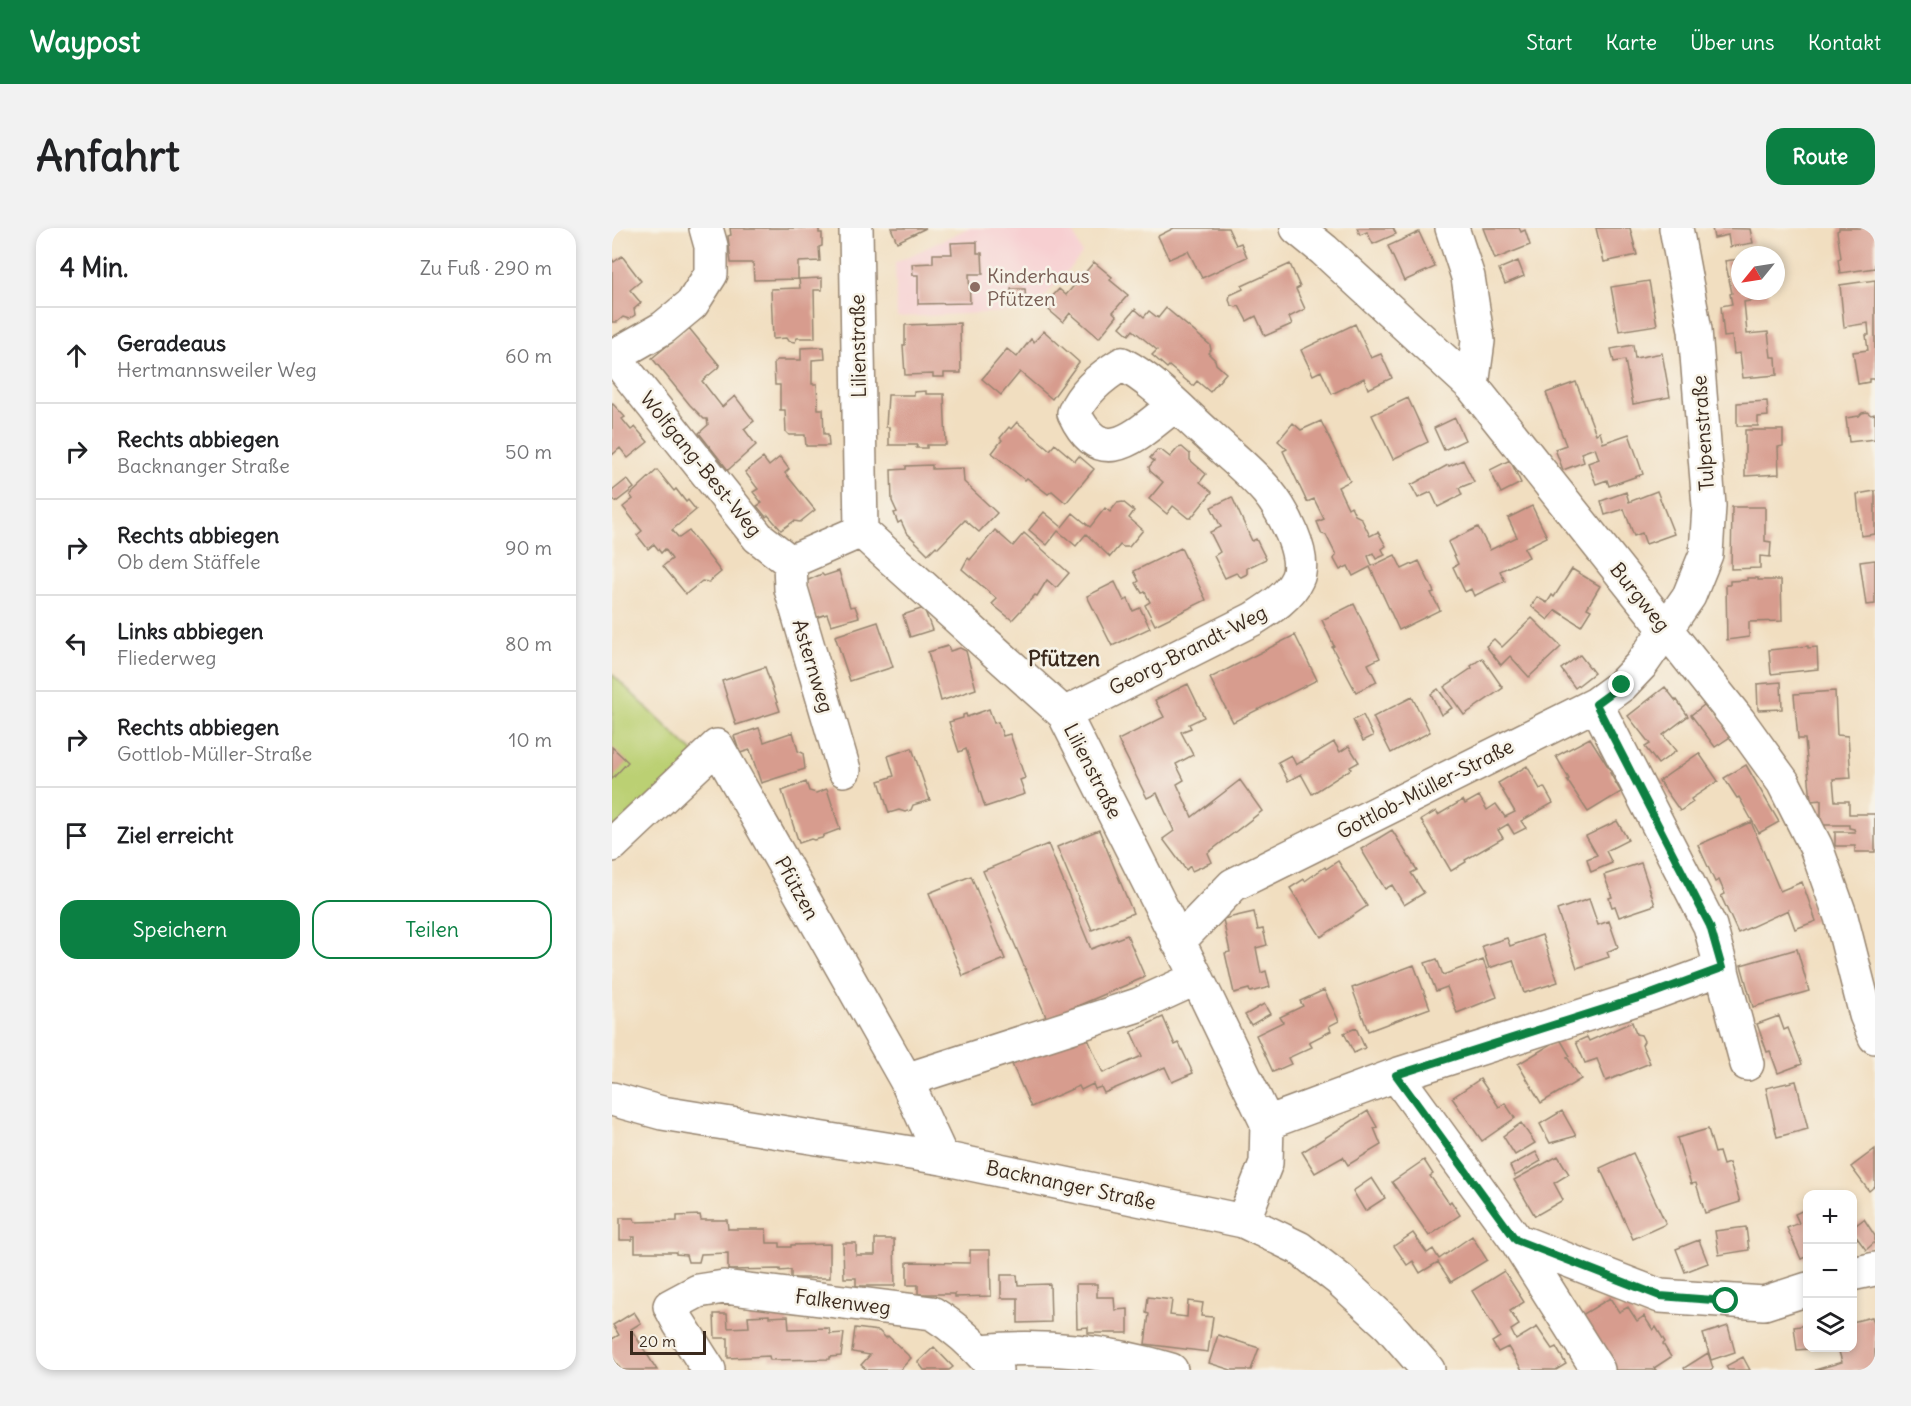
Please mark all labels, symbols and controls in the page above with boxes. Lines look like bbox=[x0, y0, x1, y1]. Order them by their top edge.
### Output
text: Waypost bbox=[30, 24, 140, 60]
text: Start bbox=[1526, 29, 1572, 56]
text: Karte bbox=[1605, 29, 1657, 56]
text: Über uns bbox=[1690, 29, 1775, 56]
text: Kontakt bbox=[1808, 29, 1881, 56]
button: Route bbox=[1766, 128, 1875, 185]
text: Anfahrt bbox=[36, 130, 180, 182]
north arrow bbox=[1731, 246, 1785, 300]
text: 4 Min. bbox=[60, 251, 128, 284]
text: Zu Fuß · 290 m bbox=[420, 255, 552, 280]
place label: Kinderhaus Pfützen bbox=[987, 263, 1090, 311]
marker: Kinderhaus Pfützen bbox=[968, 280, 982, 294]
street label: Lilienstraße bbox=[844, 294, 871, 398]
text: Geradeaus bbox=[117, 329, 226, 357]
icon: ahead bbox=[60, 339, 93, 372]
text: 60 m bbox=[505, 343, 552, 368]
text: Hertmannsweiler Weg bbox=[117, 357, 317, 382]
street label: Tulpenstraße bbox=[1686, 374, 1719, 492]
street label: Wolfgang-Best-Weg bbox=[635, 386, 768, 541]
text: Rechts abbiegen bbox=[117, 425, 279, 453]
icon: right bbox=[60, 435, 93, 468]
text: 50 m bbox=[505, 439, 552, 464]
text: Backnanger Straße bbox=[117, 453, 290, 478]
text: Rechts abbiegen bbox=[117, 521, 279, 549]
icon: right bbox=[60, 531, 93, 564]
text: 90 m bbox=[505, 535, 552, 560]
text: Ob dem Stäffele bbox=[117, 549, 261, 574]
street label: Burgweg bbox=[1605, 557, 1676, 636]
street label: Georg-Brandt-Weg bbox=[1105, 599, 1271, 700]
street label: Asternweg bbox=[787, 616, 840, 716]
text: Links abbiegen bbox=[117, 617, 264, 645]
icon: left bbox=[60, 627, 93, 660]
text: 80 m bbox=[505, 631, 552, 656]
text: Fliederweg bbox=[117, 645, 216, 670]
district label: Pfützen bbox=[1028, 645, 1100, 672]
route end bbox=[1608, 671, 1634, 697]
text: Rechts abbiegen bbox=[117, 713, 279, 741]
street label: Lilienstraße bbox=[1059, 719, 1128, 823]
icon: right bbox=[60, 723, 93, 756]
text: 10 m bbox=[509, 727, 552, 752]
street label: Gottlob-Müller-Straße bbox=[1332, 733, 1517, 844]
text: Gottlob-Müller-Straße bbox=[117, 741, 312, 766]
icon: arrive bbox=[60, 819, 93, 852]
text: Ziel erreicht bbox=[117, 821, 234, 849]
street label: Pfützen bbox=[770, 852, 825, 924]
button: Speichern bbox=[60, 900, 300, 959]
button: Teilen bbox=[312, 900, 552, 959]
street label: Backnanger Straße bbox=[984, 1154, 1158, 1215]
map controls bbox=[1803, 1190, 1857, 1352]
button: + bbox=[1803, 1190, 1857, 1244]
button: − bbox=[1803, 1244, 1857, 1298]
street label: Falkenweg bbox=[794, 1283, 892, 1320]
route start bbox=[1712, 1287, 1738, 1313]
button: layers bbox=[1803, 1298, 1857, 1352]
scale bar bbox=[630, 1328, 706, 1356]
text: 20 m bbox=[639, 1331, 676, 1351]

